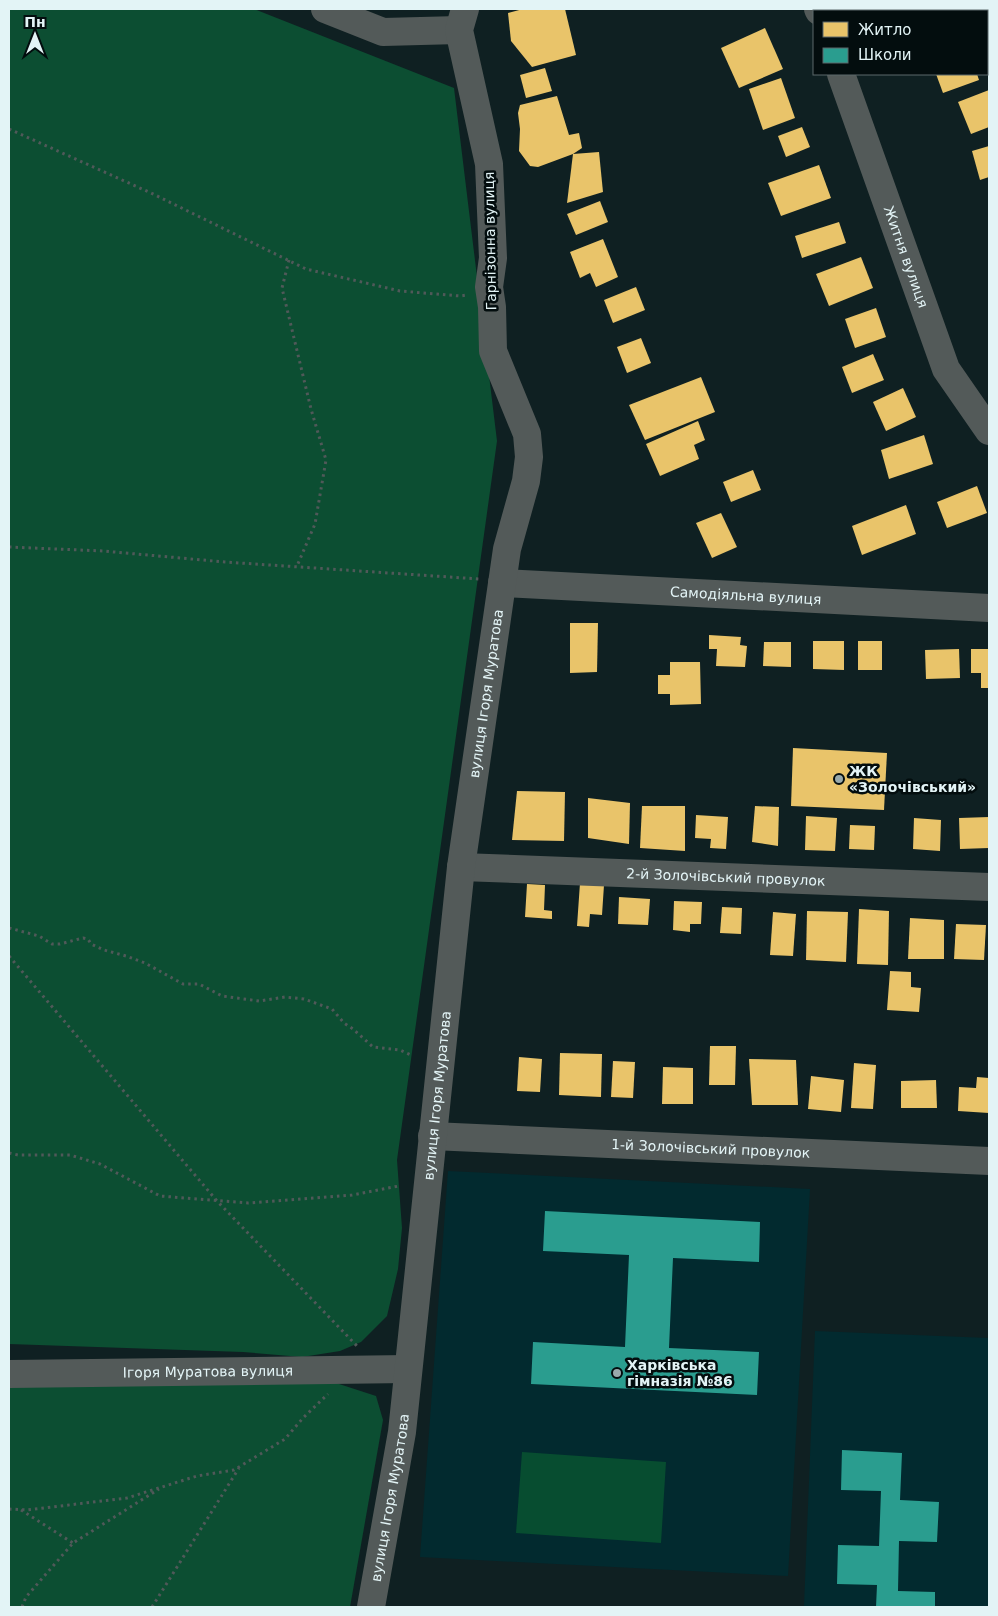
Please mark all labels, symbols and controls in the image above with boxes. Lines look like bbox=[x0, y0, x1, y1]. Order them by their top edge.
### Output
north arrow bbox=[10, 10, 60, 60]
legend bbox=[813, 10, 988, 75]
text: Пн bbox=[24, 14, 46, 30]
text: Житло bbox=[858, 21, 911, 39]
text: Школи bbox=[858, 46, 912, 64]
street label: Гарнізонна вулиця bbox=[481, 171, 499, 311]
street label: Житня вулиця bbox=[881, 204, 932, 310]
street label: Самодіяльна вулиця bbox=[670, 584, 822, 607]
street label: вулиця Ігоря Муратова bbox=[466, 608, 506, 779]
place label: ЖК «Золочівський» bbox=[849, 763, 976, 795]
marker: ЖК «Золочівський» bbox=[833, 773, 845, 785]
street label: 2-й Золочівський провулок bbox=[626, 865, 826, 889]
street label: вулиця Ігоря Муратова bbox=[420, 1010, 454, 1181]
street label: 1-й Золочівський провулок bbox=[611, 1136, 811, 1161]
place label: Харківська гімназія №86 bbox=[627, 1357, 733, 1389]
street label: Ігоря Муратова вулиця bbox=[123, 1362, 293, 1381]
marker: Харківська гімназія №86 bbox=[611, 1367, 623, 1379]
street label: вулиця Ігоря Муратова bbox=[368, 1413, 412, 1583]

